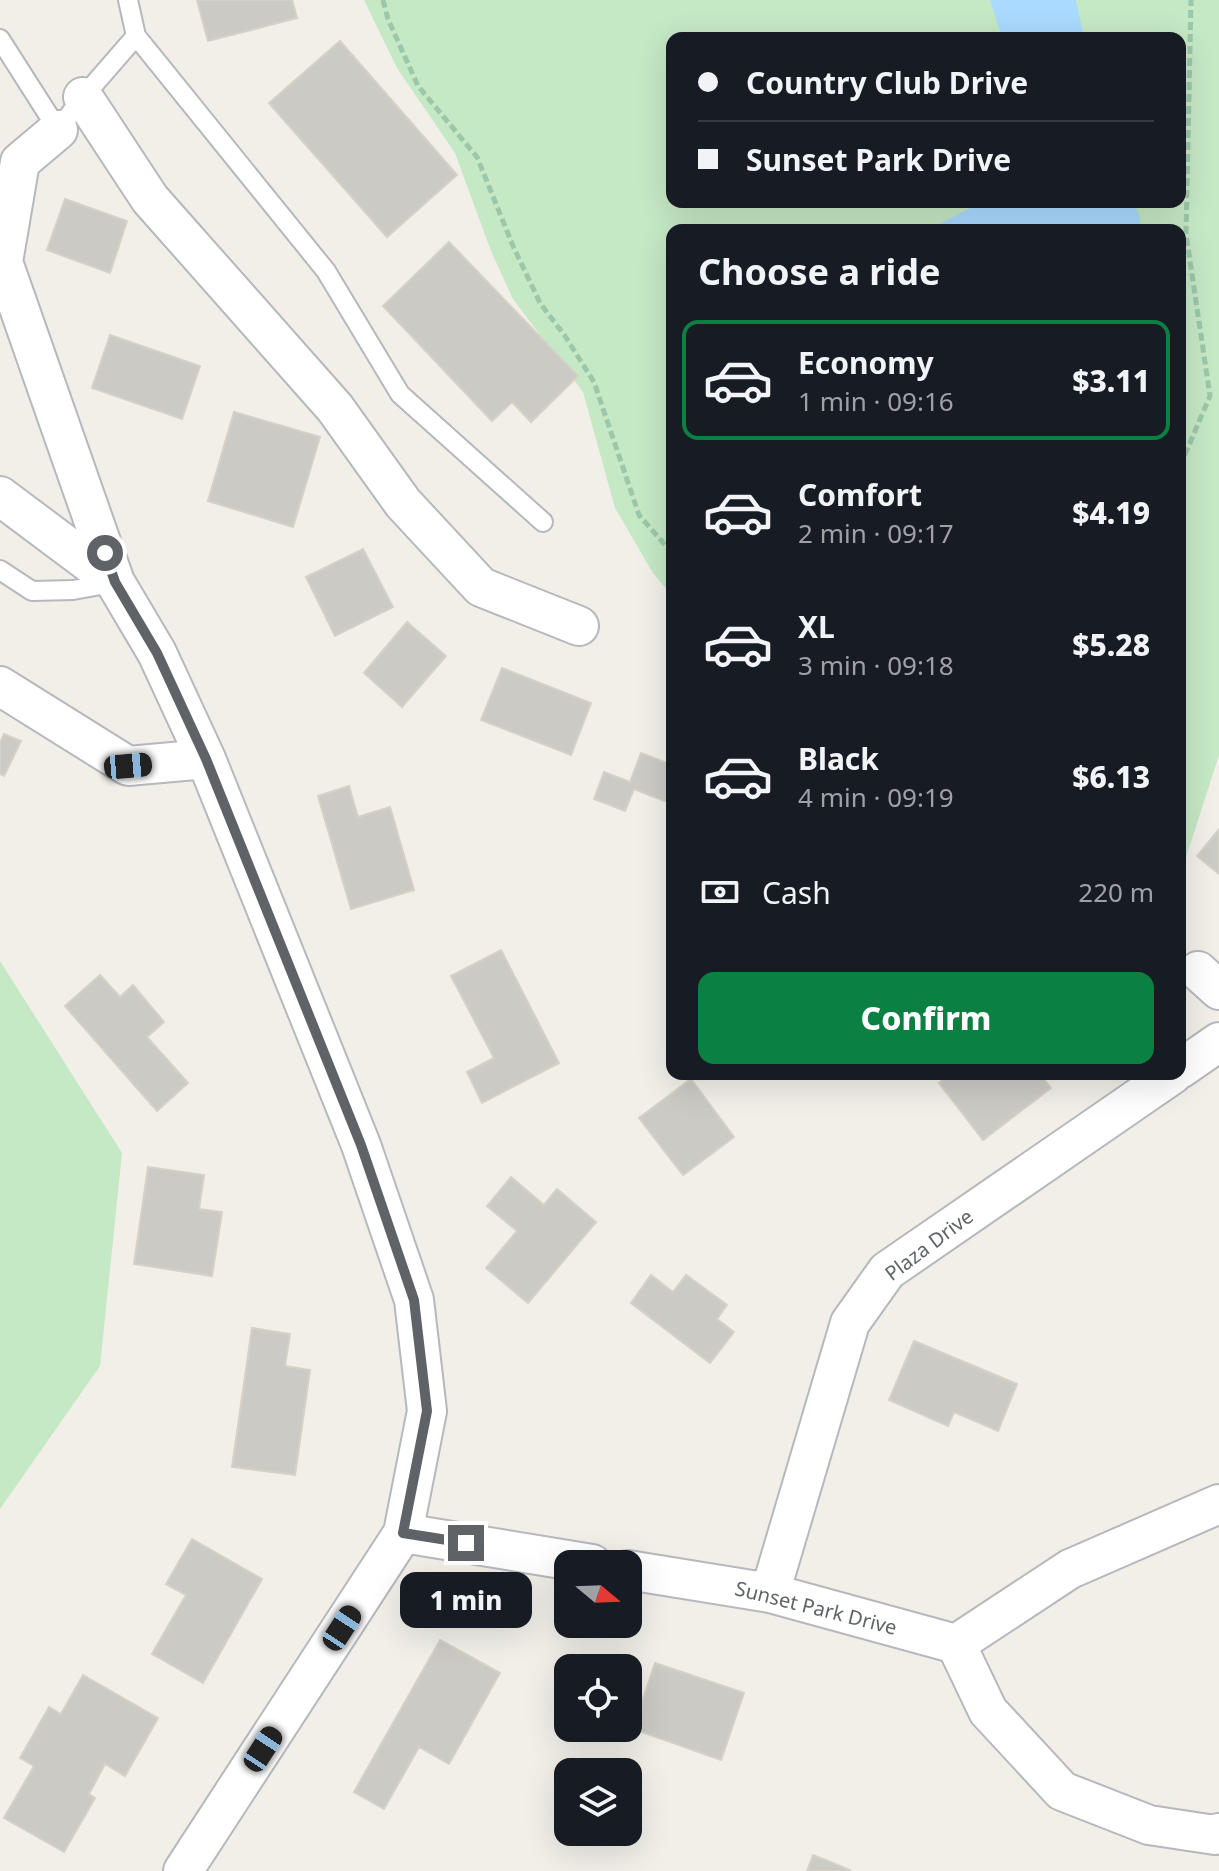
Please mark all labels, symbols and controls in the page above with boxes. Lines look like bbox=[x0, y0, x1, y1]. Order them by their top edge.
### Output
text: Country Club Drive bbox=[746, 62, 1028, 103]
text: Sunset Park Drive bbox=[746, 139, 1011, 180]
text: Choose a ride bbox=[698, 247, 940, 296]
text: Economy bbox=[798, 342, 934, 383]
icon: car bbox=[702, 344, 774, 416]
text: $3.11 bbox=[1072, 360, 1150, 401]
text: 1 min · 09:16 bbox=[798, 383, 954, 419]
text: Comfort bbox=[798, 474, 922, 515]
icon: car bbox=[702, 476, 774, 548]
text: $4.19 bbox=[1072, 492, 1150, 533]
text: 2 min · 09:17 bbox=[798, 515, 954, 551]
route start bbox=[87, 535, 123, 571]
text: XL bbox=[798, 606, 835, 647]
icon: car bbox=[702, 608, 774, 680]
text: $5.28 bbox=[1072, 624, 1150, 665]
text: 3 min · 09:18 bbox=[798, 647, 954, 683]
text: Black bbox=[798, 738, 879, 779]
icon: car bbox=[702, 740, 774, 812]
car bbox=[103, 752, 153, 780]
text: $6.13 bbox=[1072, 756, 1150, 797]
text: 4 min · 09:19 bbox=[798, 779, 954, 815]
icon: cash bbox=[698, 870, 742, 914]
text: Cash bbox=[762, 872, 831, 913]
text: 220 m bbox=[1078, 874, 1154, 910]
button: Confirm bbox=[698, 972, 1154, 1064]
street label: Plaza Drive bbox=[879, 1203, 978, 1287]
route end bbox=[448, 1525, 484, 1561]
north arrow bbox=[554, 1550, 642, 1638]
map controls bbox=[554, 1550, 642, 1846]
callout: 1 min bbox=[400, 1571, 532, 1627]
street label: Sunset Park Drive bbox=[732, 1574, 900, 1641]
text: 1 min bbox=[430, 1582, 502, 1618]
car bbox=[319, 1601, 365, 1655]
button: locate bbox=[554, 1654, 642, 1742]
car bbox=[240, 1722, 286, 1776]
button: layers bbox=[554, 1758, 642, 1846]

